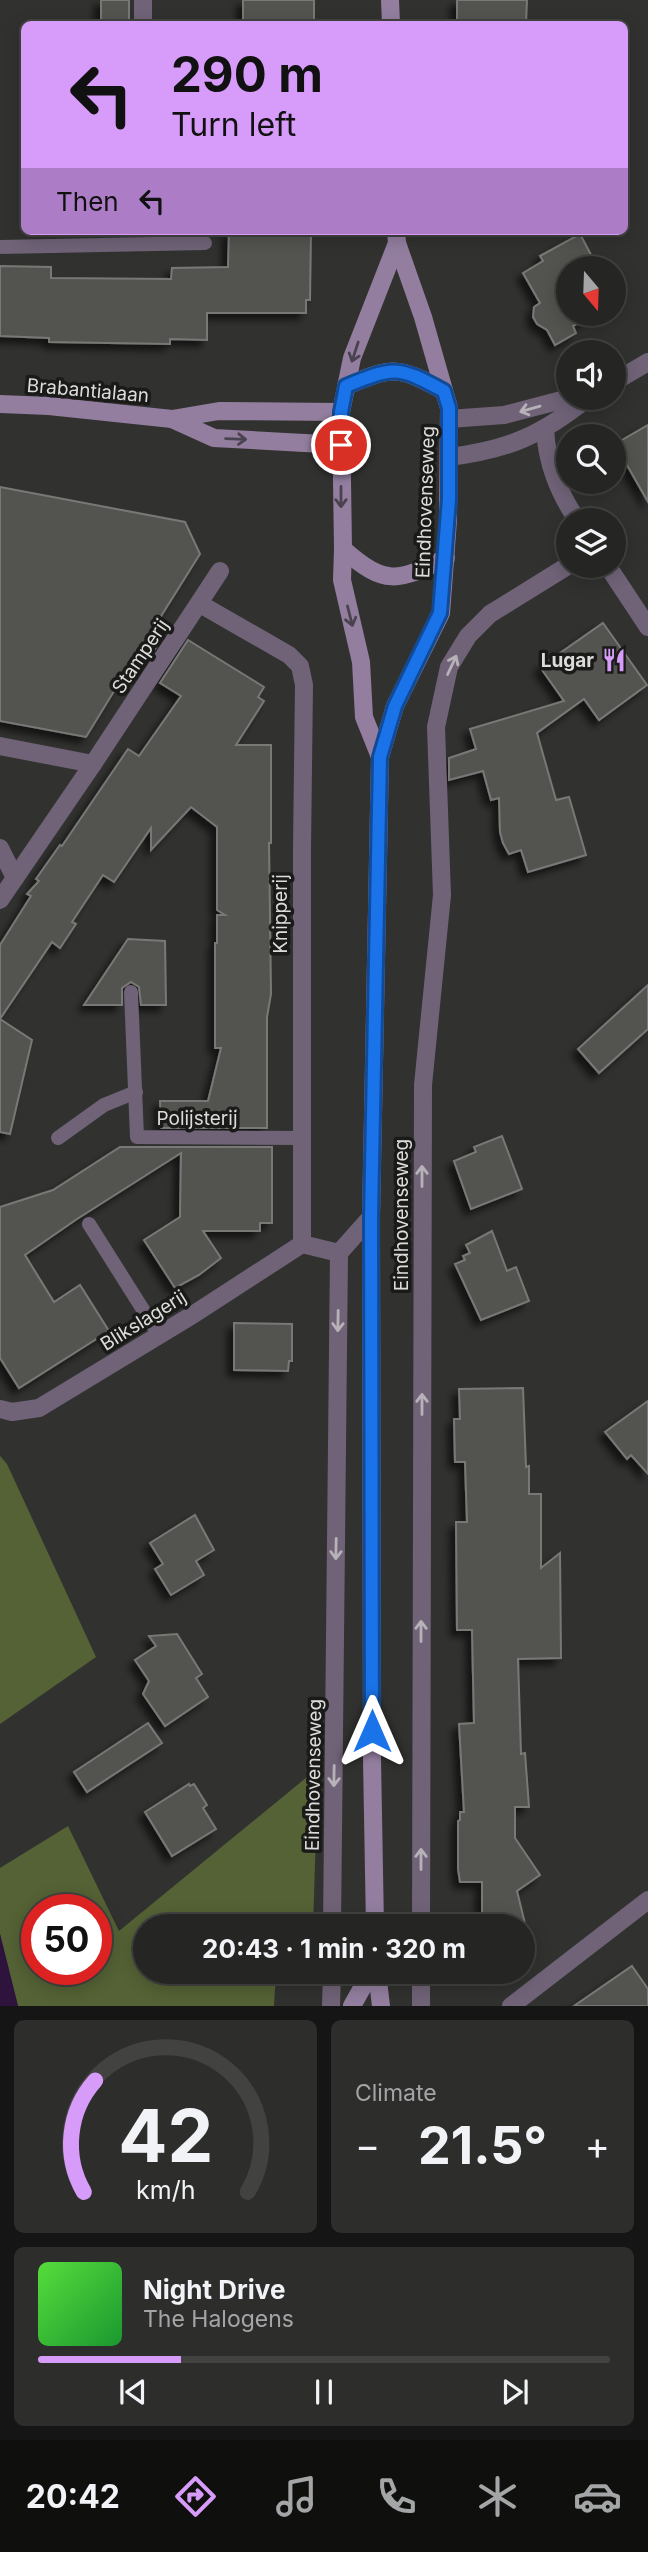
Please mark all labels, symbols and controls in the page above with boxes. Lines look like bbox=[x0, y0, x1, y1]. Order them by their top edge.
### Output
text: 290 m bbox=[171, 45, 323, 104]
icon: left bbox=[56, 49, 147, 140]
text: Turn left bbox=[171, 105, 296, 144]
icon: left bbox=[133, 182, 171, 220]
text: Then bbox=[56, 186, 119, 217]
north arrow bbox=[556, 256, 626, 326]
map controls bbox=[556, 256, 626, 578]
one-way arrow bbox=[348, 340, 360, 362]
button: sound bbox=[556, 340, 626, 410]
street label: Brabantialaan bbox=[26, 374, 150, 407]
one-way arrow bbox=[519, 404, 541, 417]
pin bbox=[311, 415, 371, 475]
button: search bbox=[556, 424, 626, 494]
street label: Eindhovenseweg bbox=[411, 425, 440, 579]
icon: arrive bbox=[322, 426, 360, 464]
one-way arrow bbox=[224, 433, 247, 446]
one-way arrow bbox=[334, 485, 348, 508]
button: layers bbox=[556, 508, 626, 578]
one-way arrow bbox=[344, 604, 357, 627]
street label: Stamperij bbox=[107, 615, 174, 698]
restaurant icon: Lugar bbox=[600, 646, 628, 674]
place label: Lugar bbox=[541, 649, 594, 672]
one-way arrow bbox=[446, 655, 459, 676]
street label: Knipperij bbox=[269, 874, 292, 954]
street label: Polijsterij bbox=[156, 1107, 238, 1130]
street label: Eindhovenseweg bbox=[390, 1139, 413, 1291]
one-way arrow bbox=[415, 1165, 429, 1188]
street label: Blikslagerij bbox=[96, 1285, 190, 1356]
one-way arrow bbox=[331, 1309, 345, 1332]
one-way arrow bbox=[415, 1392, 429, 1415]
one-way arrow bbox=[329, 1537, 343, 1560]
one-way arrow bbox=[414, 1620, 428, 1643]
position arrow bbox=[335, 1694, 409, 1768]
street label: Eindhovenseweg bbox=[301, 1699, 326, 1851]
one-way arrow bbox=[327, 1764, 340, 1787]
one-way arrow bbox=[414, 1847, 428, 1870]
speed limit sign: 50 bbox=[21, 1894, 112, 1985]
text: 20:43 · 1 min · 320 m bbox=[202, 1933, 466, 1964]
text: Climate bbox=[355, 2079, 437, 2107]
text: 42 bbox=[118, 2092, 213, 2181]
text: 21.5° bbox=[418, 2114, 547, 2177]
text: − bbox=[355, 2122, 380, 2168]
text: + bbox=[585, 2122, 610, 2168]
text: km/h bbox=[136, 2175, 195, 2205]
text: Night Drive bbox=[143, 2274, 285, 2305]
text: The Halogens bbox=[143, 2305, 294, 2333]
icon: previous bbox=[114, 2373, 152, 2411]
icon: pause bbox=[305, 2373, 343, 2411]
icon: next bbox=[496, 2373, 534, 2411]
icon: directions bbox=[171, 2472, 220, 2521]
icon: music bbox=[272, 2472, 321, 2521]
icon: phone bbox=[372, 2472, 421, 2521]
icon: climate bbox=[473, 2472, 522, 2521]
icon: car bbox=[573, 2472, 622, 2521]
text: 20:42 bbox=[26, 2477, 120, 2516]

